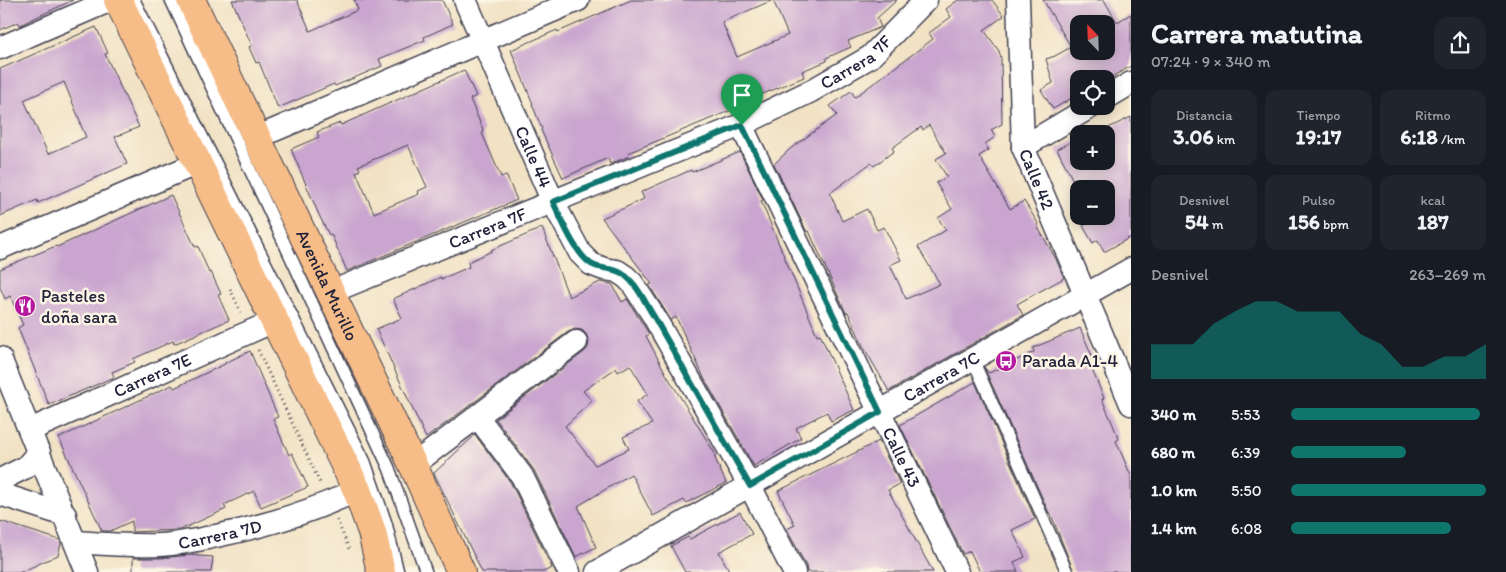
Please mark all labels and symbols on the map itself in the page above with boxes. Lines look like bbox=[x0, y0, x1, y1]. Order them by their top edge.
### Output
north arrow bbox=[1070, 15, 1115, 60]
street label: Carrera 7F bbox=[816, 30, 897, 94]
pin bbox=[721, 74, 763, 125]
street label: Calle 44 bbox=[510, 122, 557, 191]
street label: Calle 42 bbox=[1014, 145, 1059, 213]
street label: Carrera 7F bbox=[445, 202, 530, 254]
street label: Avenida Murillo bbox=[291, 226, 363, 344]
place label: Pasteles doña sara bbox=[41, 285, 118, 328]
restaurant icon: Pasteles doña sara bbox=[13, 294, 37, 318]
street label: Carrera 7C bbox=[899, 346, 984, 407]
street label: Carrera 7E bbox=[110, 348, 195, 402]
bus stop icon: Parada A1-4 bbox=[994, 349, 1018, 373]
place label: Parada A1-4 bbox=[1022, 350, 1118, 372]
street label: Calle 43 bbox=[878, 423, 926, 491]
street label: Carrera 7D bbox=[177, 515, 264, 554]

